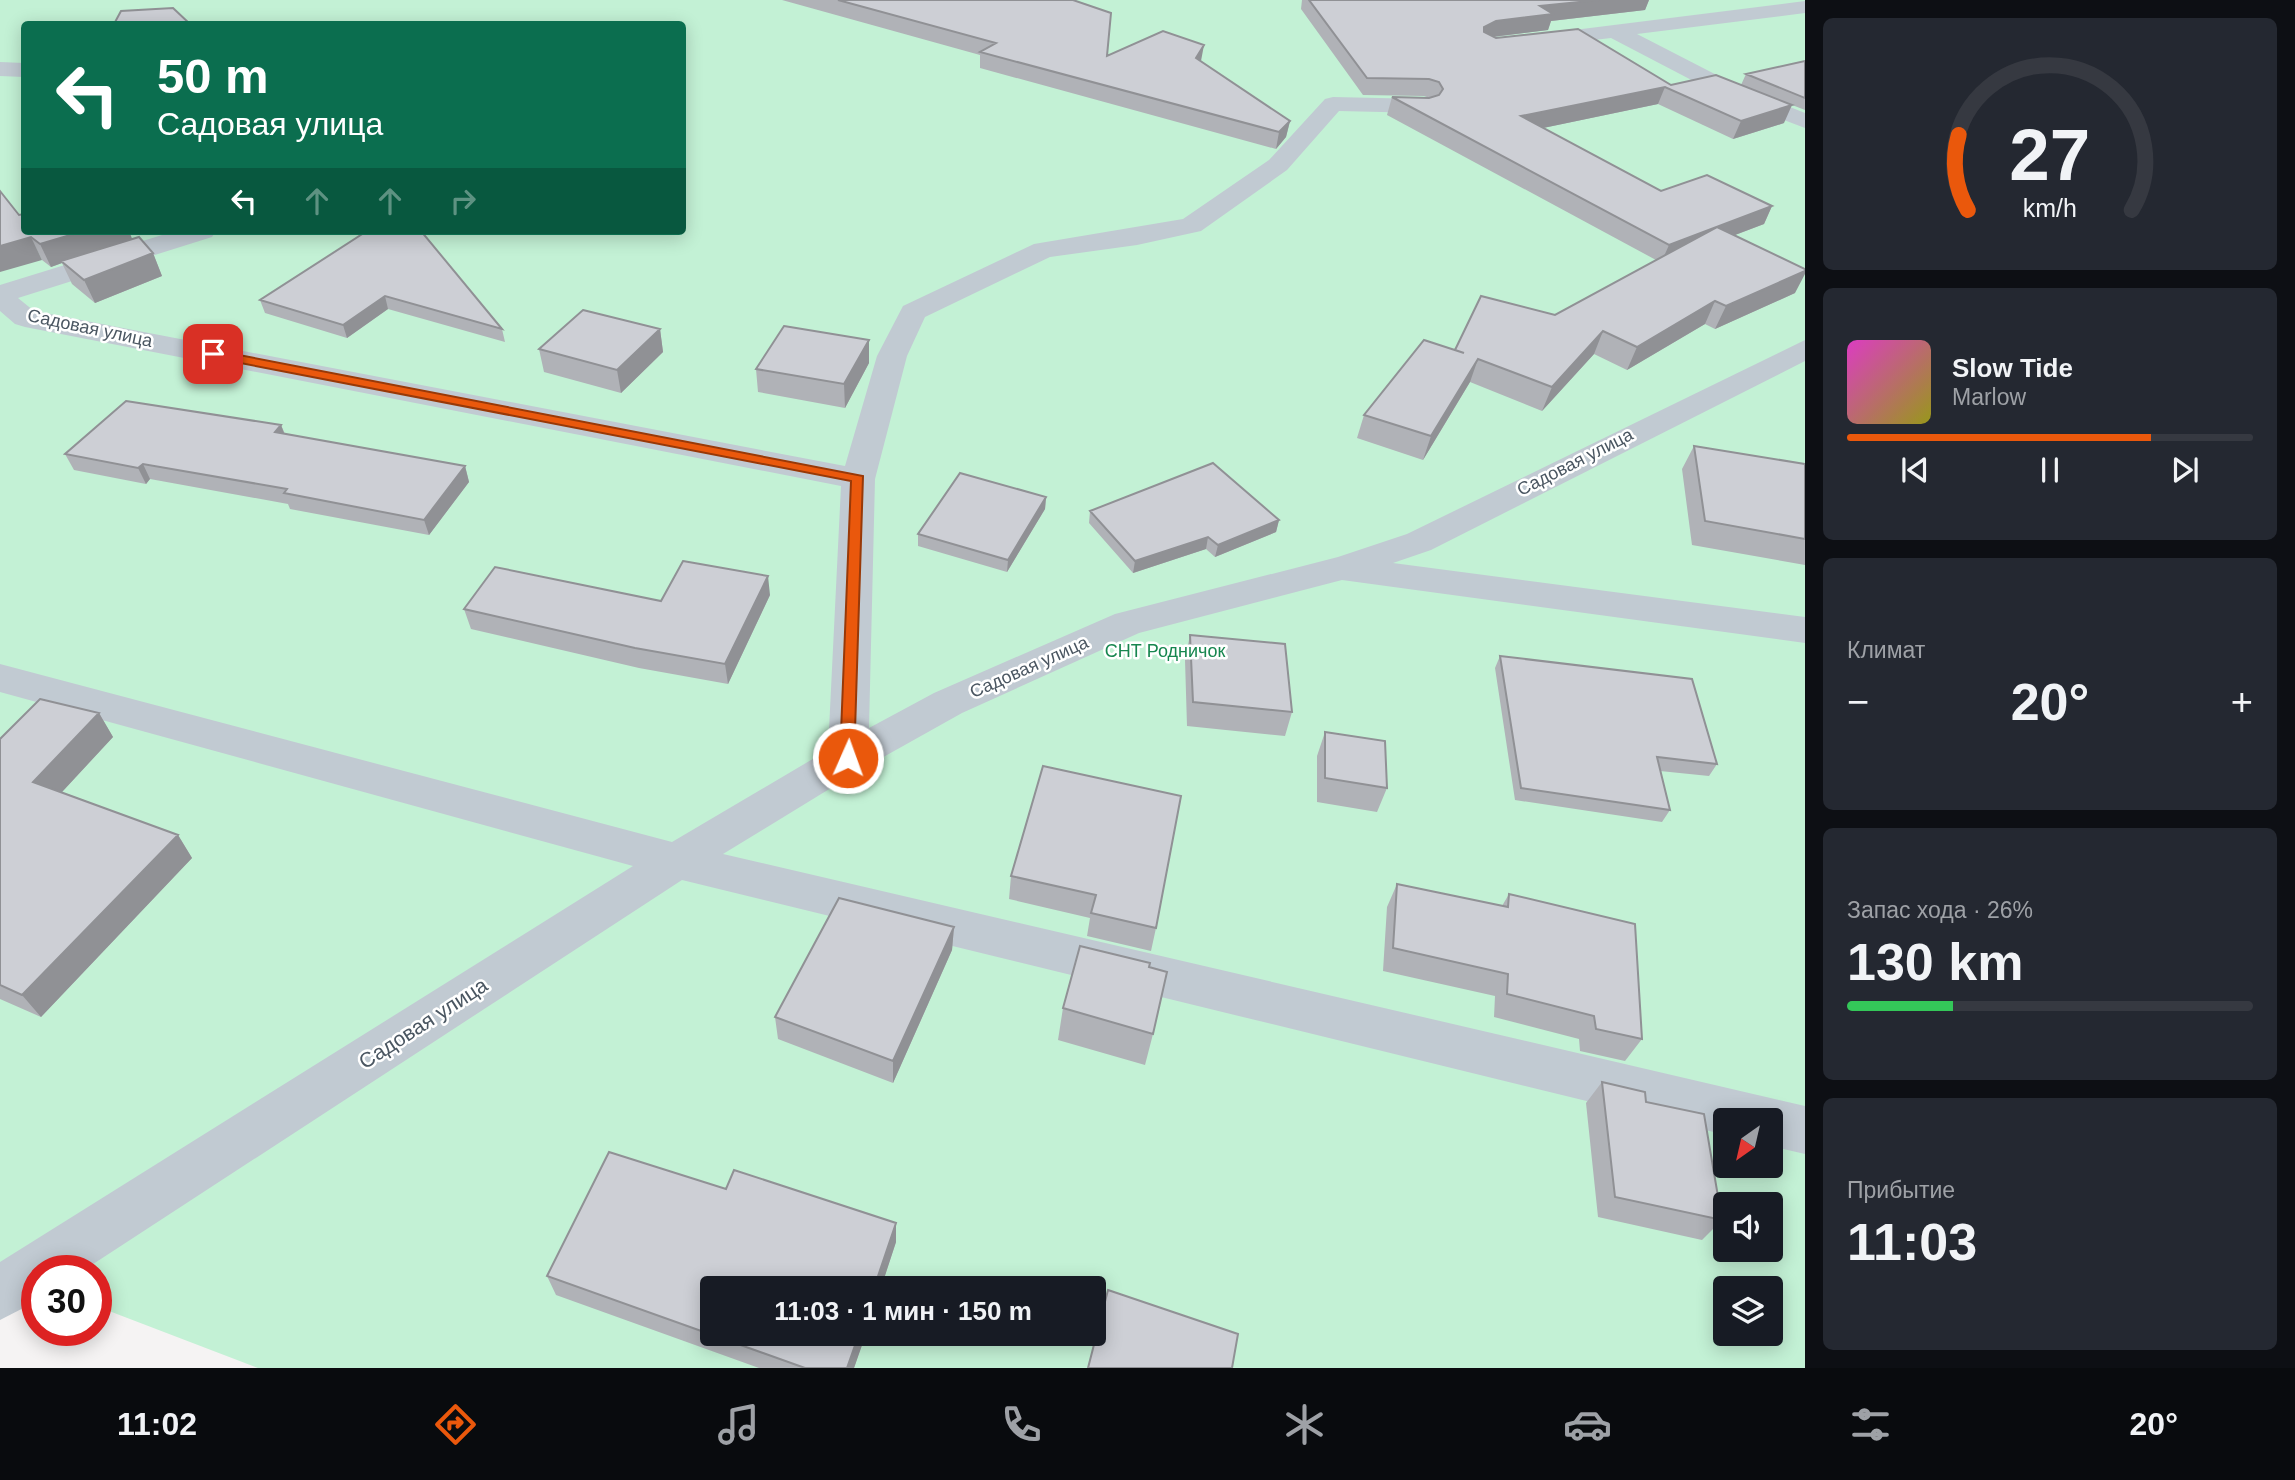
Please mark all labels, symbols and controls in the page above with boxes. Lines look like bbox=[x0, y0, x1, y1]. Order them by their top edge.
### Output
icon: left bbox=[42, 49, 133, 140]
text: 50 m bbox=[157, 49, 269, 103]
text: Садовая улица bbox=[157, 106, 383, 142]
text: 27 bbox=[2010, 114, 2090, 195]
icon: left bbox=[225, 182, 263, 220]
icon: ahead bbox=[298, 182, 336, 220]
icon: ahead bbox=[371, 182, 409, 220]
icon: right bbox=[444, 182, 482, 220]
text: km/h bbox=[2023, 194, 2077, 222]
street label: Садовая улица bbox=[26, 305, 155, 351]
pin bbox=[183, 324, 243, 384]
icon: arrive bbox=[194, 335, 232, 373]
text: Slow Tide bbox=[1952, 353, 2073, 383]
text: Marlow bbox=[1952, 384, 2026, 410]
street label: Садовая улица bbox=[1514, 424, 1637, 500]
icon: previous bbox=[1896, 451, 1934, 489]
icon: pause bbox=[2031, 451, 2069, 489]
icon: next bbox=[2166, 451, 2204, 489]
street label: Садовая улица bbox=[967, 632, 1092, 702]
text: Климат bbox=[1847, 637, 1925, 663]
park label: СНТ Родничок bbox=[1105, 641, 1225, 661]
text: 20° bbox=[2011, 673, 2089, 731]
text: − bbox=[1847, 681, 1869, 723]
text: + bbox=[2231, 681, 2253, 723]
position arrow bbox=[811, 721, 885, 795]
text: Запас хода · 26% bbox=[1847, 897, 2033, 923]
text: 130 km bbox=[1847, 933, 2023, 991]
street label: Садовая улица bbox=[354, 973, 492, 1073]
north arrow bbox=[1713, 1108, 1783, 1178]
map controls bbox=[1713, 1108, 1783, 1346]
text: Прибытие bbox=[1847, 1177, 1955, 1203]
button: sound bbox=[1713, 1192, 1783, 1262]
text: 11:03 bbox=[1847, 1213, 1977, 1271]
speed limit sign: 30 bbox=[21, 1255, 112, 1346]
button: layers bbox=[1713, 1276, 1783, 1346]
text: 11:03 · 1 мин · 150 m bbox=[774, 1296, 1032, 1326]
icon: directions bbox=[431, 1400, 480, 1449]
icon: music bbox=[714, 1400, 763, 1449]
icon: phone bbox=[997, 1400, 1046, 1449]
icon: climate bbox=[1280, 1400, 1329, 1449]
icon: car bbox=[1563, 1400, 1612, 1449]
icon: filters bbox=[1846, 1400, 1895, 1449]
text: 11:02 bbox=[117, 1406, 197, 1442]
text: 20° bbox=[2130, 1406, 2178, 1442]

